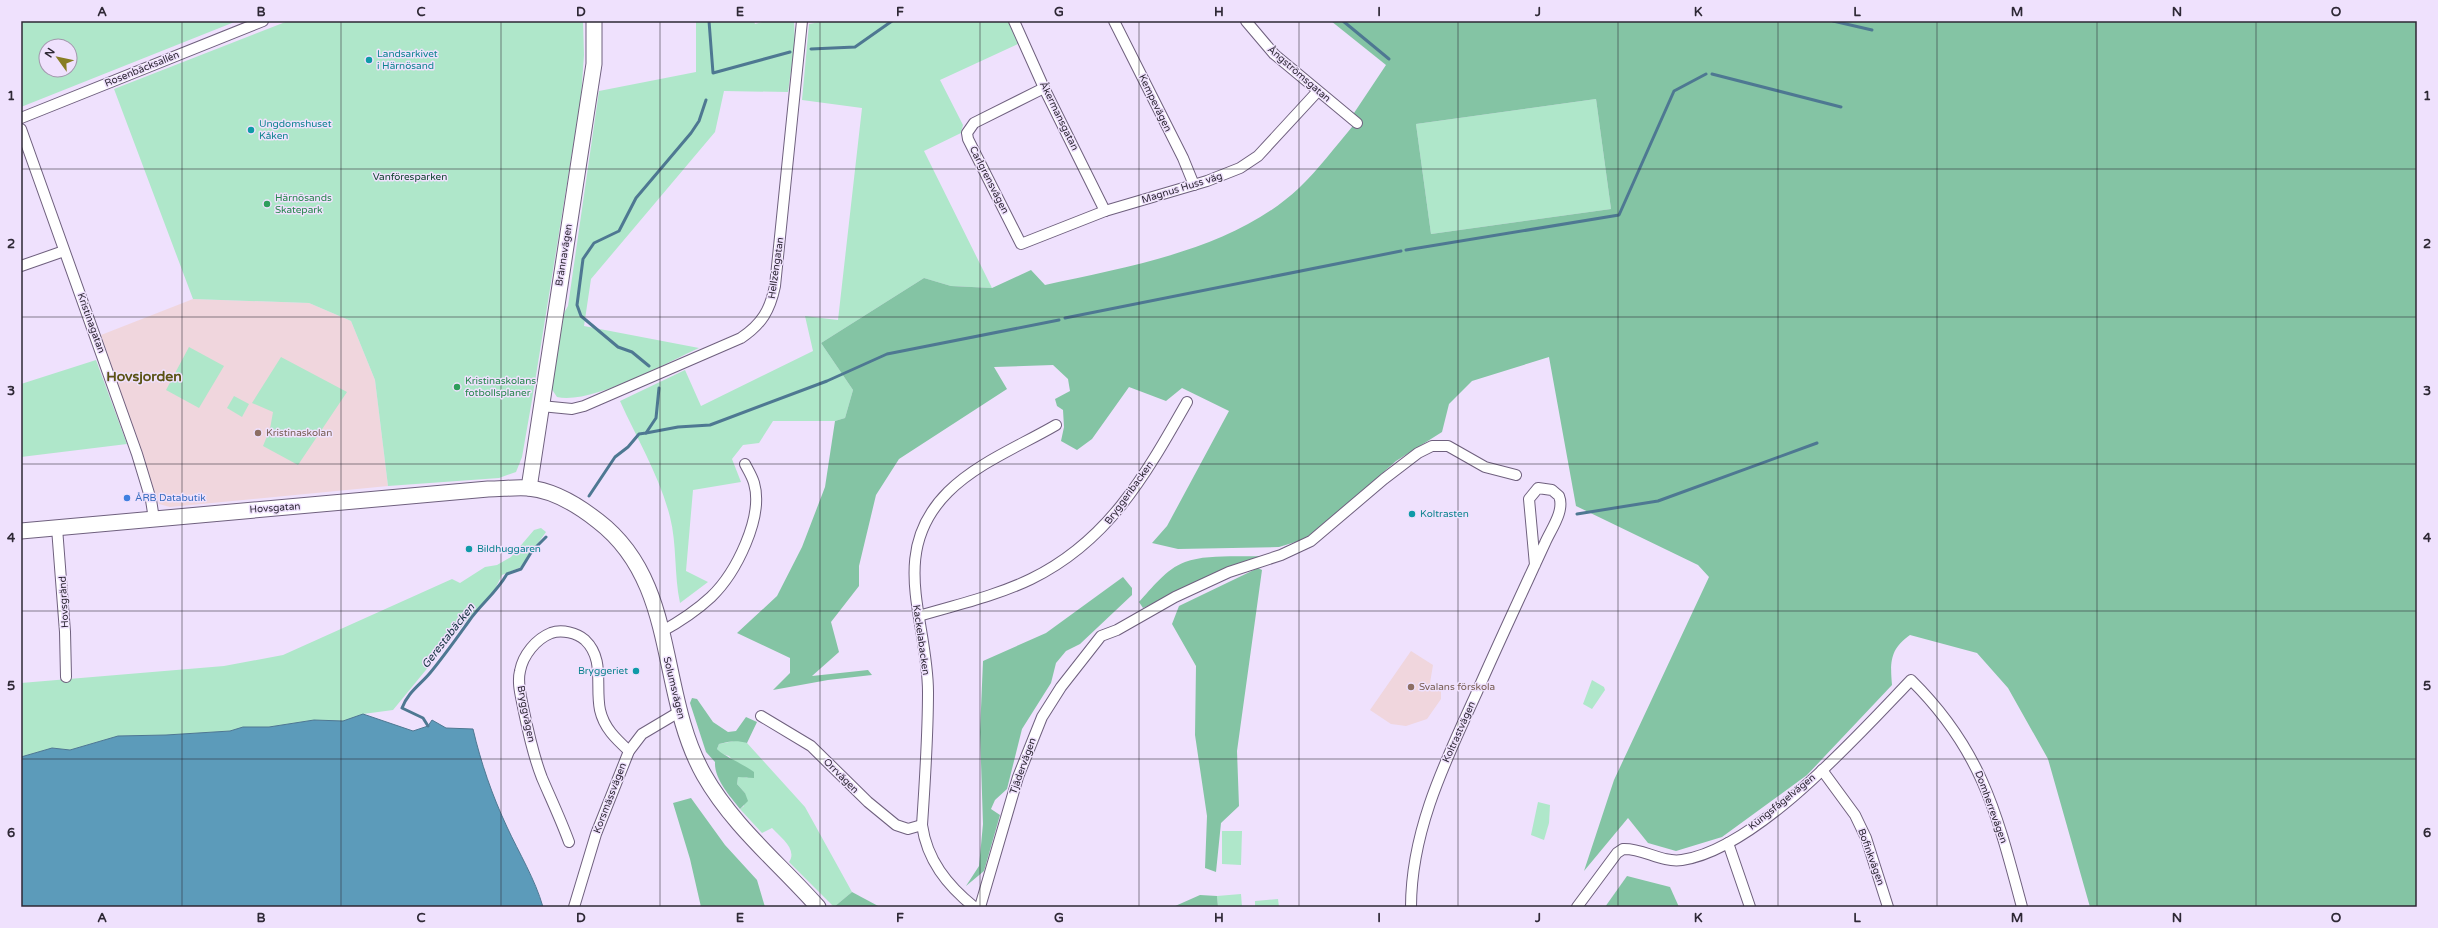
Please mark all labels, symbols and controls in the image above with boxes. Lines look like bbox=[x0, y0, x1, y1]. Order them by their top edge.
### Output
text: A bbox=[97, 4, 107, 20]
text: B bbox=[256, 4, 266, 20]
text: C bbox=[416, 4, 426, 20]
text: D bbox=[576, 4, 586, 20]
text: E bbox=[736, 4, 744, 20]
text: F bbox=[896, 4, 904, 20]
text: G bbox=[1054, 4, 1064, 20]
text: H bbox=[1214, 4, 1224, 20]
text: I bbox=[1377, 4, 1381, 20]
text: J bbox=[1534, 4, 1541, 20]
text: K bbox=[1694, 4, 1703, 20]
text: L bbox=[1853, 4, 1861, 20]
text: M bbox=[2011, 4, 2023, 20]
text: N bbox=[2172, 4, 2182, 20]
text: O bbox=[2331, 4, 2342, 20]
north arrow bbox=[38, 38, 78, 78]
street label: Ångströmsgatan bbox=[1265, 43, 1333, 105]
text: N bbox=[42, 46, 58, 60]
place label: Landsarkivet i Härnösand bbox=[377, 48, 438, 72]
street label: Rosenbäcksallén bbox=[103, 49, 181, 89]
marker: Landsarkivet i Härnösand bbox=[364, 55, 374, 65]
street label: Kempevägen bbox=[1136, 72, 1174, 134]
street label: Åkermansgatan bbox=[1037, 80, 1081, 152]
text: 1 bbox=[7, 88, 15, 104]
text: 1 bbox=[2423, 88, 2431, 104]
place label: Ungdomshuset Kåken bbox=[259, 118, 332, 142]
marker: Ungdomshuset Kåken bbox=[246, 125, 256, 135]
street label: Carlgrensvägen bbox=[967, 144, 1011, 216]
street label: Magnus Huss väg bbox=[1140, 170, 1224, 206]
park label: Vanföresparken bbox=[373, 171, 447, 183]
place label: Härnösands Skatepark bbox=[275, 192, 332, 216]
marker: Härnösands Skatepark bbox=[262, 199, 272, 209]
street label: Brännavägen bbox=[553, 223, 575, 287]
text: 2 bbox=[7, 236, 15, 252]
street label: Hellzéngatan bbox=[766, 236, 786, 300]
text: 2 bbox=[2423, 236, 2431, 252]
street label: Kristinagatan bbox=[75, 291, 107, 355]
district label: Hovsjorden bbox=[106, 368, 182, 385]
place label: Kristinaskolans fotbollsplaner bbox=[465, 375, 536, 399]
marker: Kristinaskolans fotbollsplaner bbox=[452, 382, 462, 392]
text: 3 bbox=[7, 383, 15, 399]
text: 3 bbox=[2423, 383, 2431, 399]
place label: Kristinaskolan bbox=[266, 427, 332, 439]
marker: Kristinaskolan bbox=[253, 428, 263, 438]
street label: Bryggeribacken bbox=[1102, 459, 1156, 527]
place label: ÅRB Databutik bbox=[135, 492, 206, 504]
marker: ÅRB Databutik bbox=[122, 493, 132, 503]
street label: Hovsgatan bbox=[249, 500, 301, 516]
place label: Koltrasten bbox=[1420, 508, 1469, 520]
marker: Koltrasten bbox=[1407, 509, 1417, 519]
text: 4 bbox=[7, 530, 16, 546]
text: 4 bbox=[2423, 530, 2432, 546]
place label: Bildhuggaren bbox=[477, 543, 541, 555]
marker: Bildhuggaren bbox=[464, 544, 474, 554]
street label: Hovsgränd bbox=[57, 576, 71, 628]
water label: Gerestabäcken bbox=[419, 601, 477, 671]
street label: Kackelabacken bbox=[910, 604, 932, 676]
street label: Solumsvägen bbox=[660, 656, 688, 720]
place label: Bryggeriet bbox=[578, 665, 628, 677]
marker: Bryggeriet bbox=[631, 666, 641, 676]
text: 5 bbox=[7, 678, 15, 694]
text: 5 bbox=[2423, 678, 2431, 694]
place label: Svalans förskola bbox=[1419, 681, 1495, 693]
marker: Svalans förskola bbox=[1406, 682, 1416, 692]
street label: Bryggvägen bbox=[515, 685, 537, 743]
street label: Koltrastvägen bbox=[1440, 699, 1478, 765]
street label: Tjädervägen bbox=[1007, 736, 1039, 796]
street label: Orrvägen bbox=[821, 756, 861, 796]
street label: Korsmässvägen bbox=[591, 761, 629, 835]
street label: Domherrevägen bbox=[1972, 769, 2010, 845]
street label: Kungsfågelvägen bbox=[1746, 771, 1818, 833]
text: 6 bbox=[7, 825, 15, 841]
text: 6 bbox=[2423, 825, 2431, 841]
street label: Bofinkvägen bbox=[1855, 827, 1887, 887]
text: A bbox=[97, 910, 107, 926]
text: B bbox=[256, 910, 266, 926]
text: C bbox=[416, 910, 426, 926]
text: D bbox=[576, 910, 586, 926]
text: E bbox=[736, 910, 744, 926]
text: F bbox=[896, 910, 904, 926]
text: G bbox=[1054, 910, 1064, 926]
text: H bbox=[1214, 910, 1224, 926]
text: I bbox=[1377, 910, 1381, 926]
text: J bbox=[1534, 910, 1541, 926]
text: K bbox=[1694, 910, 1703, 926]
text: L bbox=[1853, 910, 1861, 926]
text: M bbox=[2011, 910, 2023, 926]
text: N bbox=[2172, 910, 2182, 926]
text: O bbox=[2331, 910, 2342, 926]

